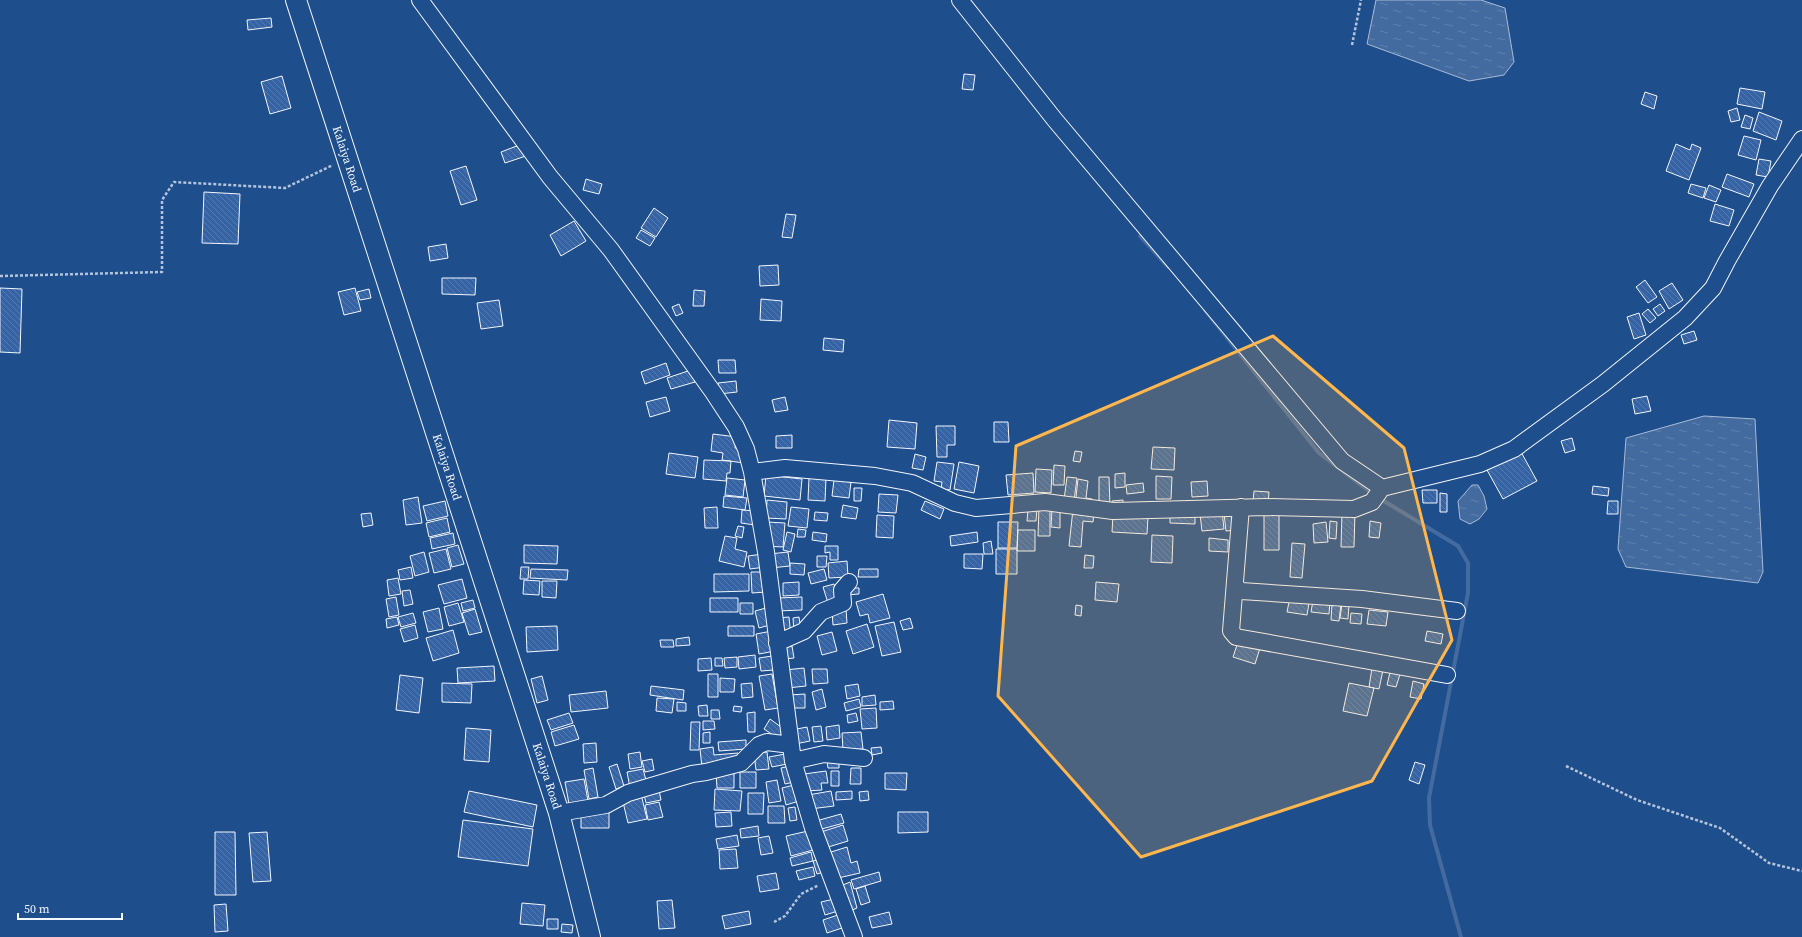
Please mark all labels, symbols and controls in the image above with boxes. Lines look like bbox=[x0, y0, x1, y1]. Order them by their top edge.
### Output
street label: Kalaiya Road bbox=[329, 124, 365, 194]
street label: Kalaiya Road bbox=[429, 432, 465, 502]
street label: Kalaiya Road bbox=[529, 741, 565, 811]
scale bar bbox=[18, 895, 122, 921]
text: 50 m bbox=[24, 901, 50, 917]

